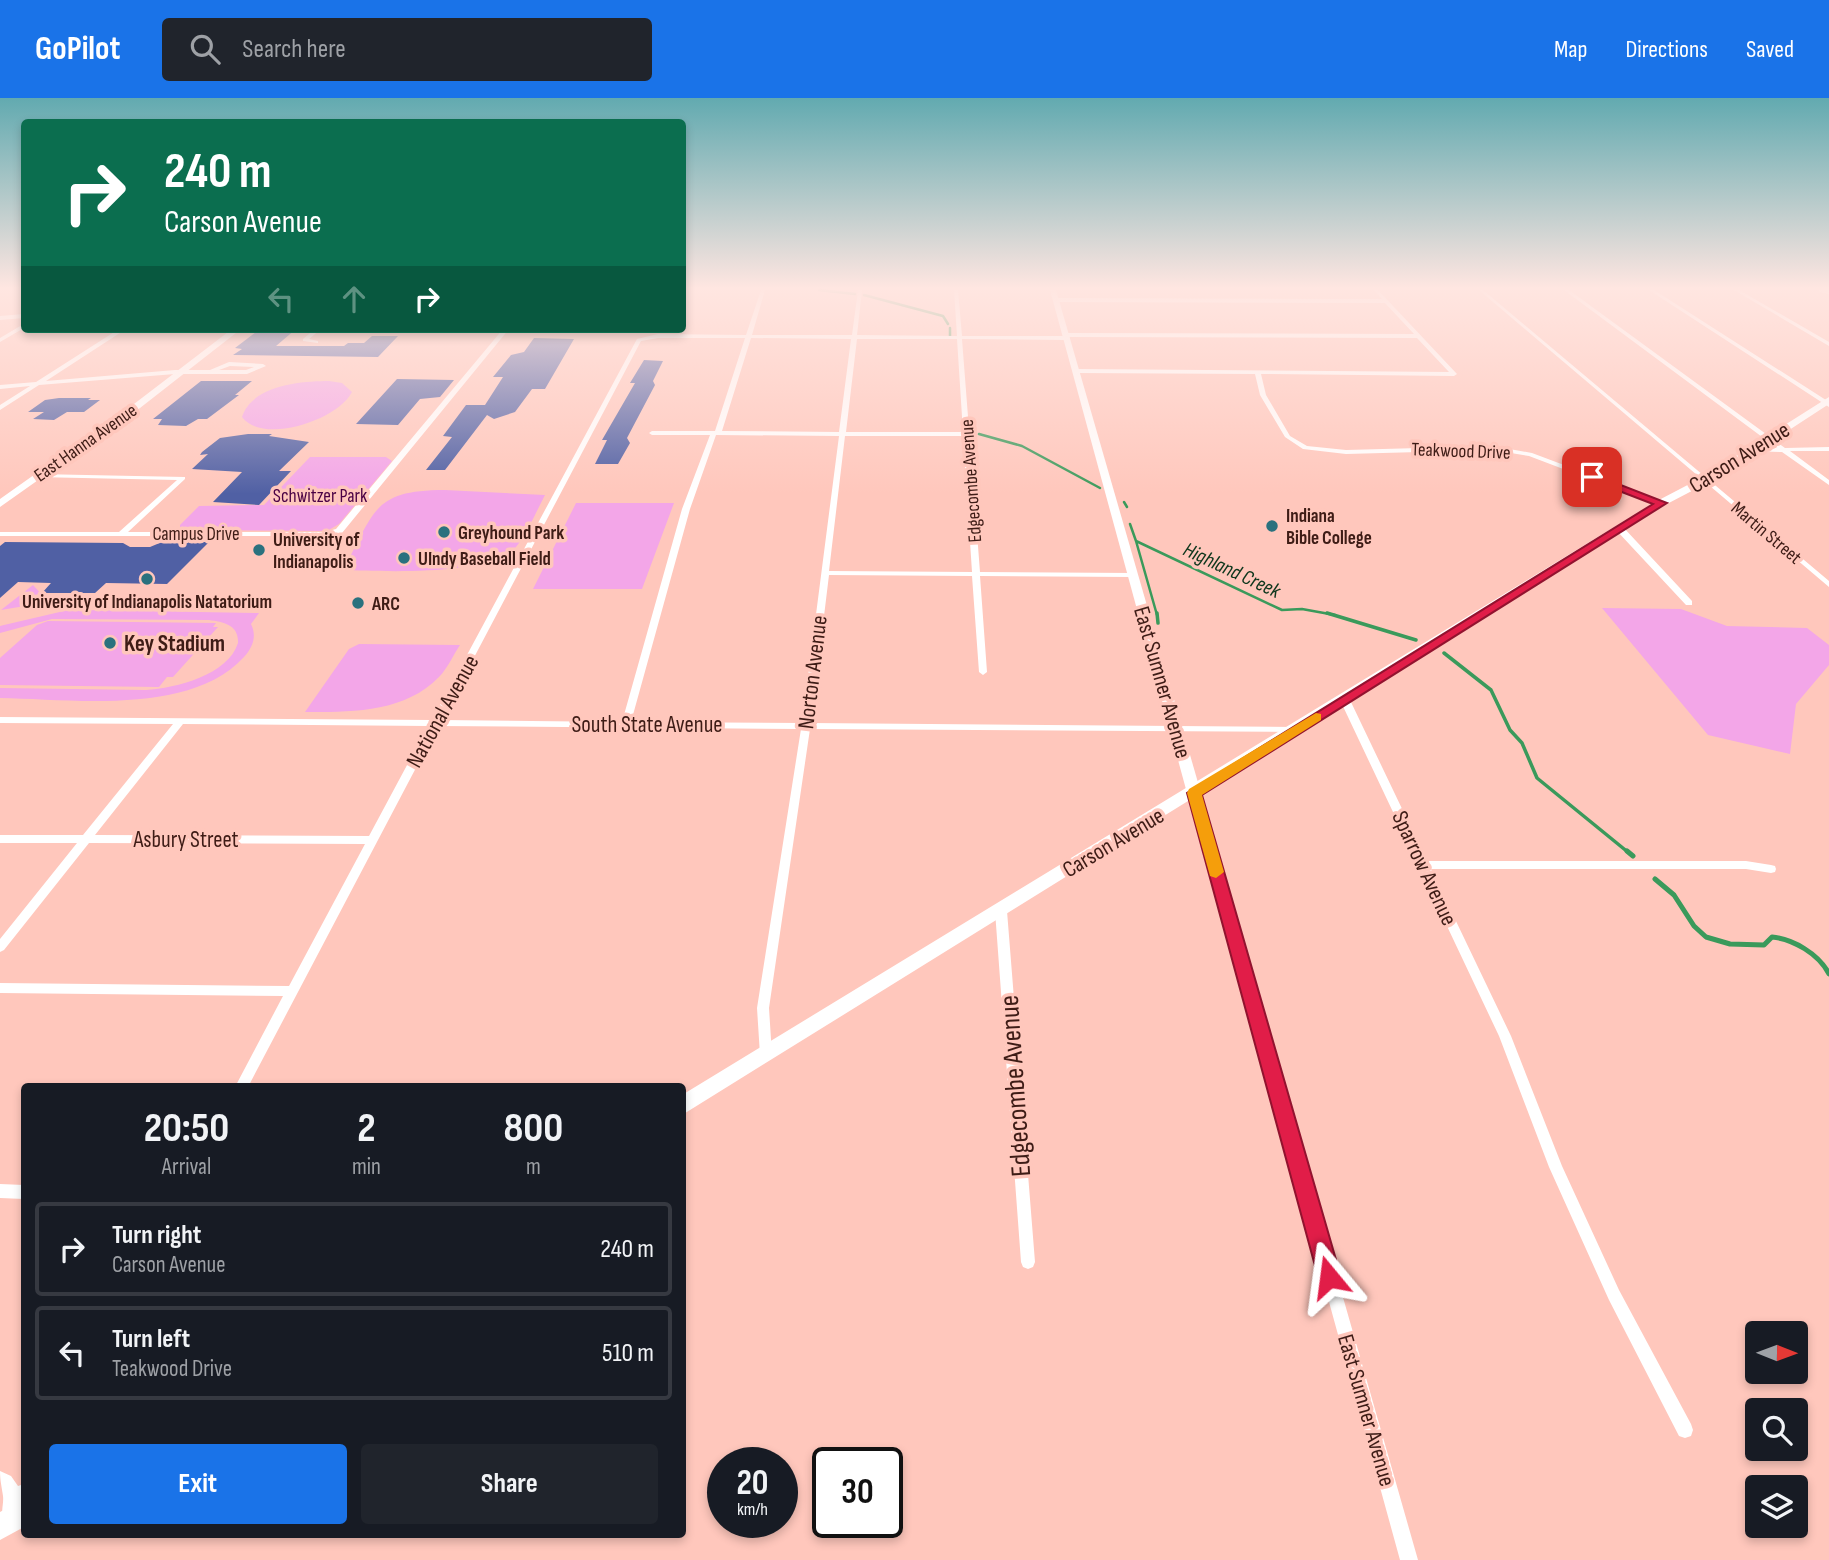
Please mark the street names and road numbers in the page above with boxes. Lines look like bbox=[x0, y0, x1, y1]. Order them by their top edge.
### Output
street label: East Hanna Avenue bbox=[30, 399, 142, 487]
street label: Carson Avenue bbox=[1684, 416, 1795, 500]
street label: Edgecombe Avenue bbox=[956, 419, 987, 543]
street label: Teakwood Drive bbox=[1411, 438, 1511, 465]
street label: Martin Street bbox=[1726, 497, 1806, 569]
street label: Campus Drive bbox=[152, 523, 240, 546]
street label: East Sumner Avenue bbox=[1127, 603, 1197, 761]
street label: Norton Avenue bbox=[792, 614, 834, 731]
street label: National Avenue bbox=[400, 650, 485, 773]
street label: South State Avenue bbox=[571, 711, 723, 739]
street label: Carson Avenue bbox=[1058, 802, 1169, 884]
street label: Sparrow Avenue bbox=[1385, 807, 1463, 930]
street label: Asbury Street bbox=[132, 826, 239, 854]
street label: Edgecombe Avenue bbox=[993, 994, 1038, 1178]
street label: East Sumner Avenue bbox=[1331, 1331, 1401, 1489]

